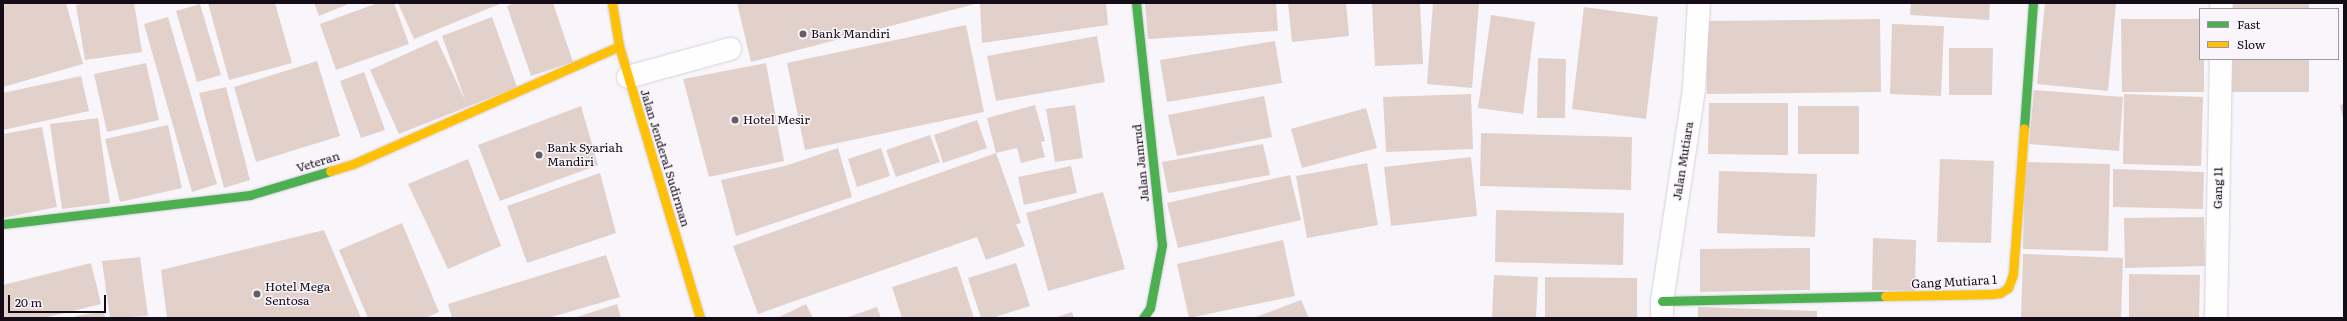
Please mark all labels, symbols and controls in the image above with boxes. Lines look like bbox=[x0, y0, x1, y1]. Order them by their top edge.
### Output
legend bbox=[2199, 8, 2339, 60]
text: Fast bbox=[2237, 15, 2260, 33]
place label: Bank Mandiri bbox=[811, 27, 890, 41]
marker: Bank Mandiri bbox=[798, 29, 808, 39]
text: Slow bbox=[2237, 35, 2265, 53]
street label: Jalan Jenderal Sudirman bbox=[637, 87, 693, 229]
place label: Hotel Mesir bbox=[743, 113, 810, 127]
marker: Hotel Mesir bbox=[730, 115, 740, 125]
street label: Jalan Mutiara bbox=[1670, 121, 1696, 201]
street label: Jalan Jamrud bbox=[1130, 123, 1152, 203]
place label: Bank Syariah Mandiri bbox=[547, 141, 623, 169]
street label: Veteran bbox=[295, 149, 341, 175]
marker: Bank Syariah Mandiri bbox=[534, 150, 544, 160]
street label: Gang 11 bbox=[2210, 167, 2226, 209]
street label: Gang Mutiara 1 bbox=[1911, 273, 1997, 291]
place label: Hotel Mega Sentosa bbox=[265, 280, 330, 308]
scale bar bbox=[10, 287, 108, 313]
marker: Hotel Mega Sentosa bbox=[252, 289, 262, 299]
text: 20 m bbox=[15, 293, 42, 311]

